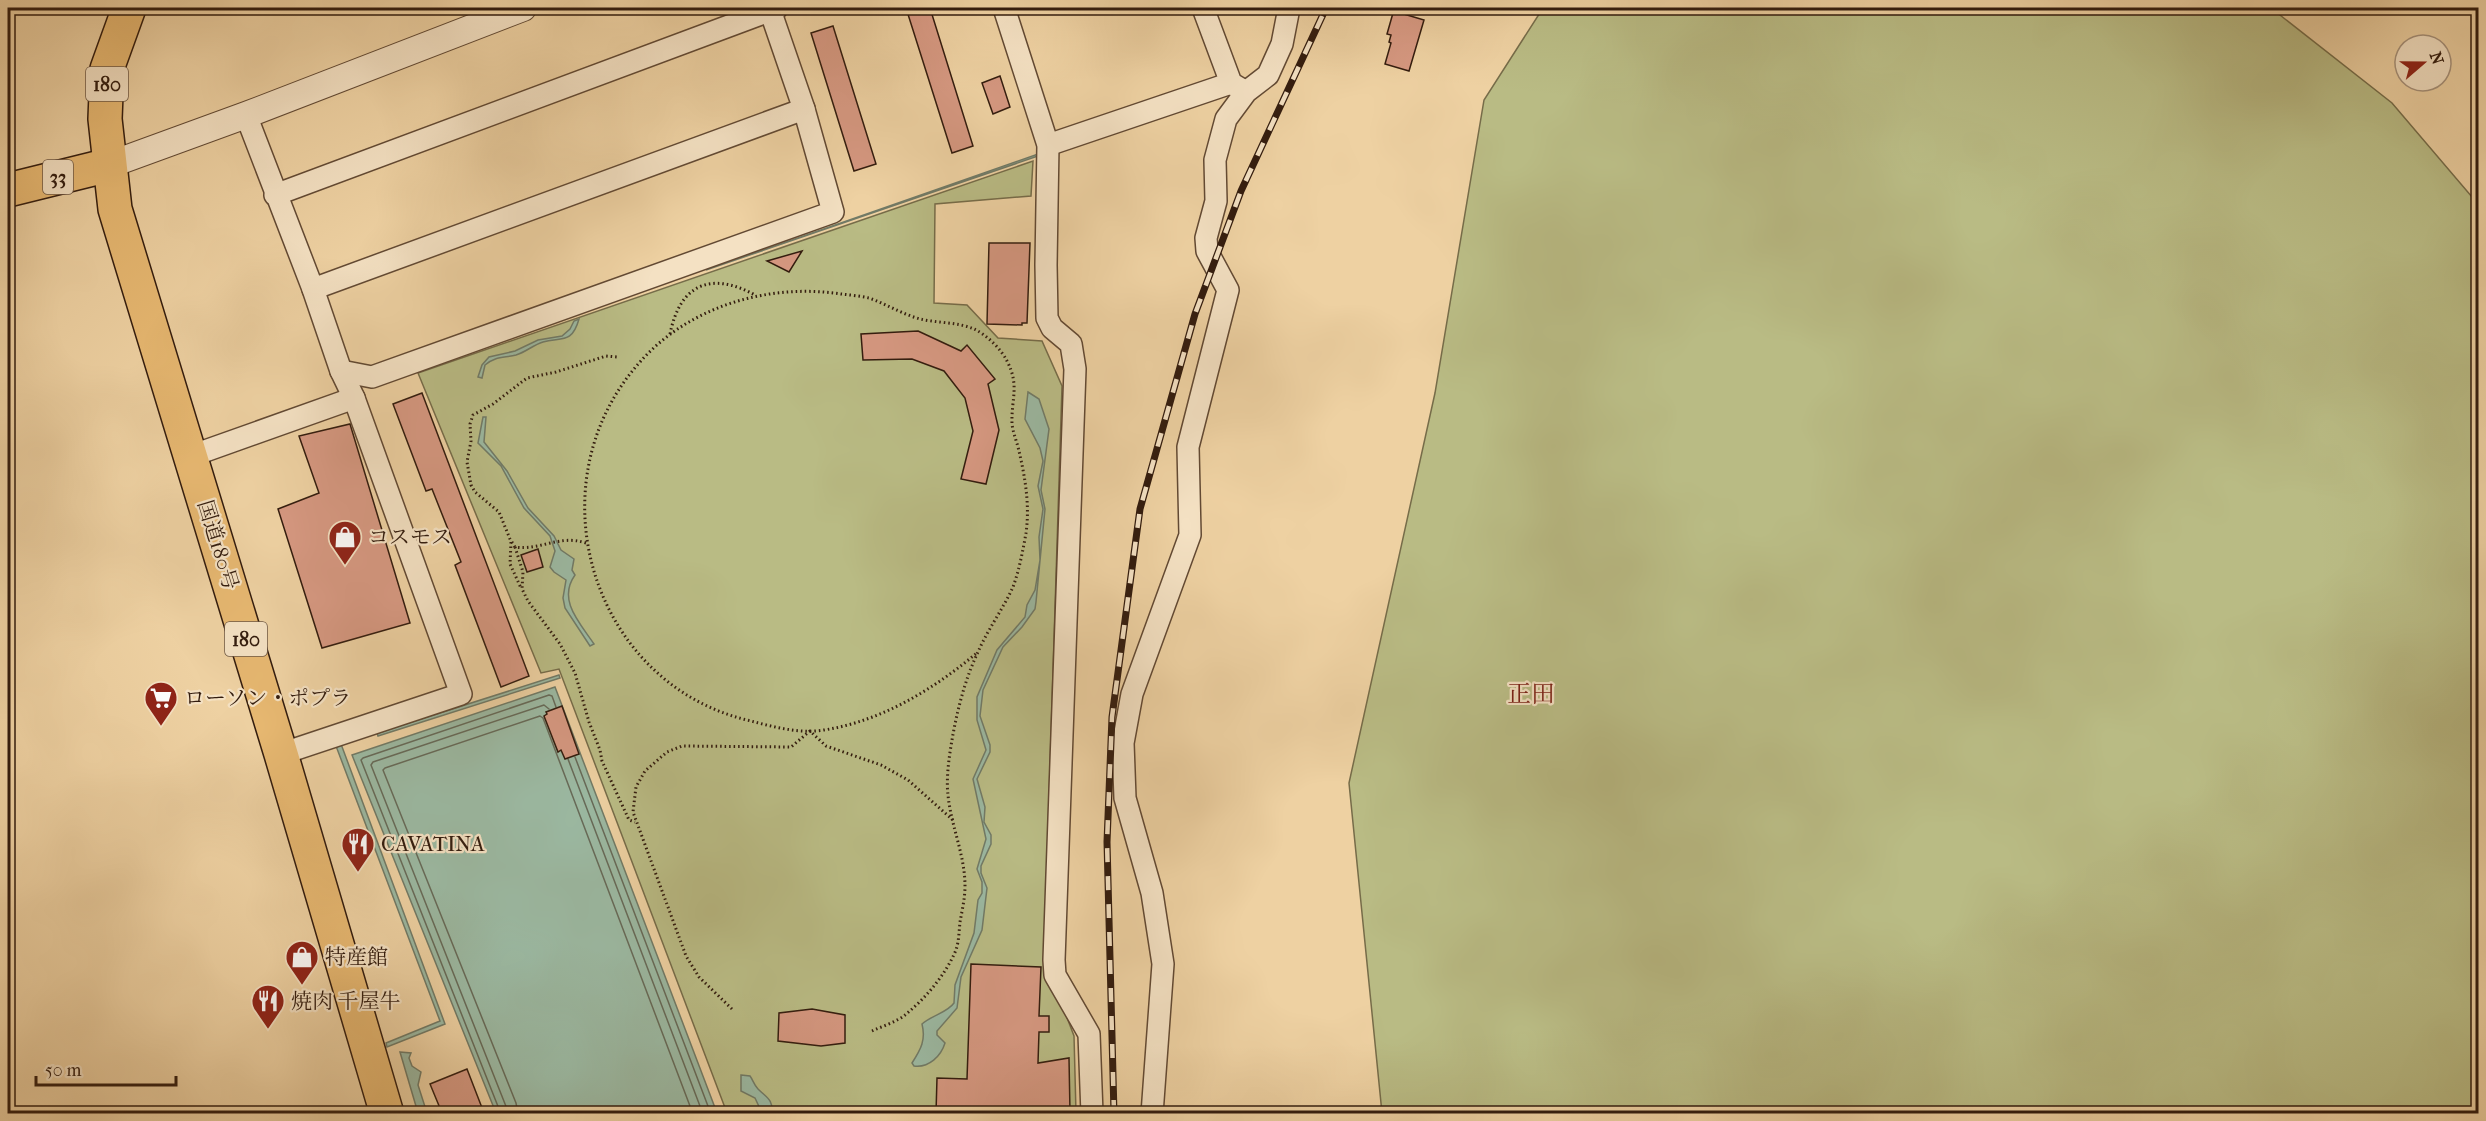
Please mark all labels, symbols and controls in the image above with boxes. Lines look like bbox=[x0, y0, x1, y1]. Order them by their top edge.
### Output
north arrow bbox=[2393, 33, 2453, 93]
text: N bbox=[2426, 49, 2448, 68]
road number: 180 bbox=[86, 67, 128, 101]
road number: 33 bbox=[43, 160, 73, 194]
street label: 国道180号 bbox=[193, 497, 243, 593]
shop icon: コスモス bbox=[327, 519, 363, 566]
place label: コスモス bbox=[368, 525, 452, 549]
road number: 180 bbox=[225, 622, 267, 656]
supermarket icon: ローソン・ポプラ bbox=[143, 680, 179, 727]
district label: 正田 bbox=[1507, 680, 1555, 708]
place label: ローソン・ポプラ bbox=[184, 686, 351, 710]
restaurant icon: CAVATINA bbox=[340, 826, 376, 873]
place label: CAVATINA bbox=[381, 832, 485, 856]
shop icon: 特産館 bbox=[284, 939, 320, 986]
place label: 特産館 bbox=[325, 945, 388, 969]
restaurant icon: 焼肉 千屋牛 bbox=[250, 983, 286, 1030]
place label: 焼肉 千屋牛 bbox=[291, 989, 401, 1013]
scale bar bbox=[36, 1049, 176, 1087]
text: 50 m bbox=[45, 1060, 82, 1081]

